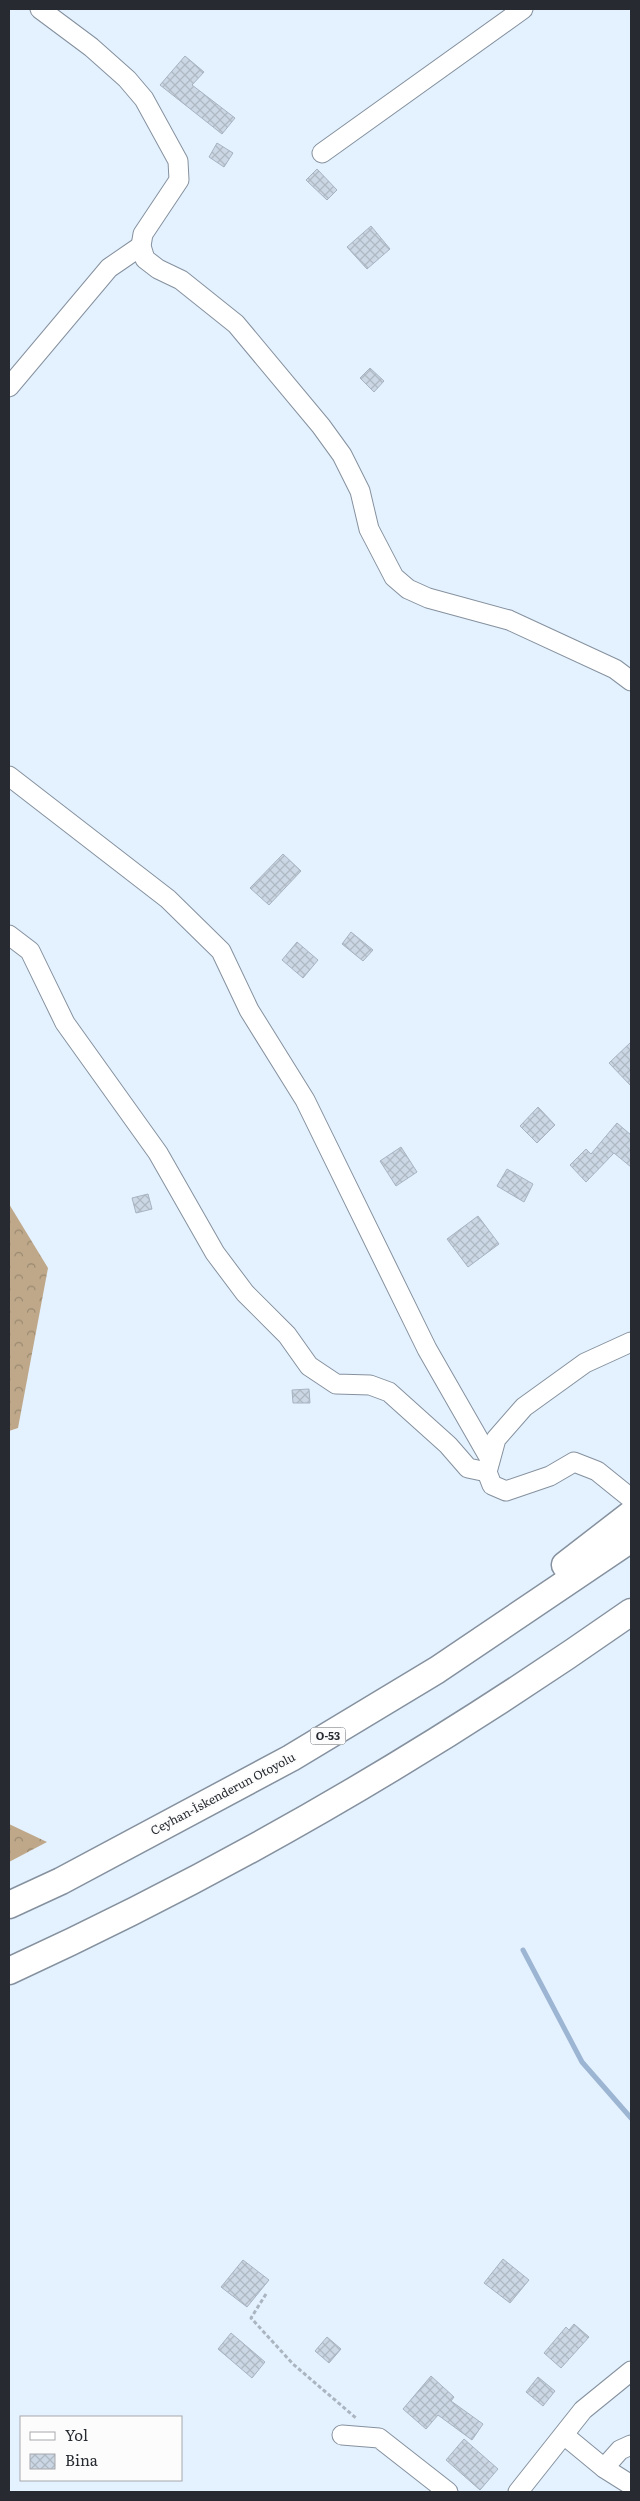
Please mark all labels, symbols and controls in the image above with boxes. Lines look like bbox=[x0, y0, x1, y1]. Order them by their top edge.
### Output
road number: O-53 bbox=[310, 1728, 346, 1744]
street label: Ceyhan-İskenderun Otoyolu bbox=[147, 1747, 298, 1839]
legend bbox=[20, 2416, 182, 2481]
text: Yol bbox=[65, 2423, 88, 2446]
text: Bina bbox=[65, 2448, 99, 2471]

